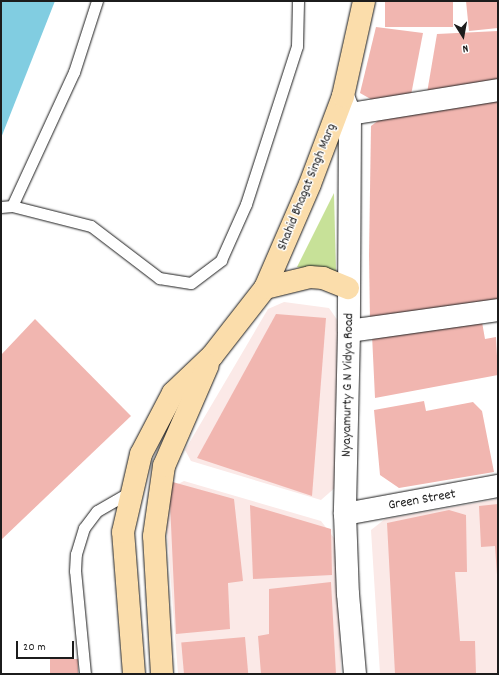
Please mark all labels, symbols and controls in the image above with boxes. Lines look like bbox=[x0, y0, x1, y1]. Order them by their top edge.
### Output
north arrow bbox=[443, 16, 483, 56]
text: N bbox=[461, 39, 469, 56]
street label: Shahid Bhagat Singh Marg bbox=[274, 121, 340, 253]
street label: Nyayamurty G N Vidya Road bbox=[338, 313, 358, 457]
street label: Green Street bbox=[387, 486, 457, 514]
scale bar bbox=[18, 633, 76, 659]
text: 20 m bbox=[23, 639, 46, 656]

